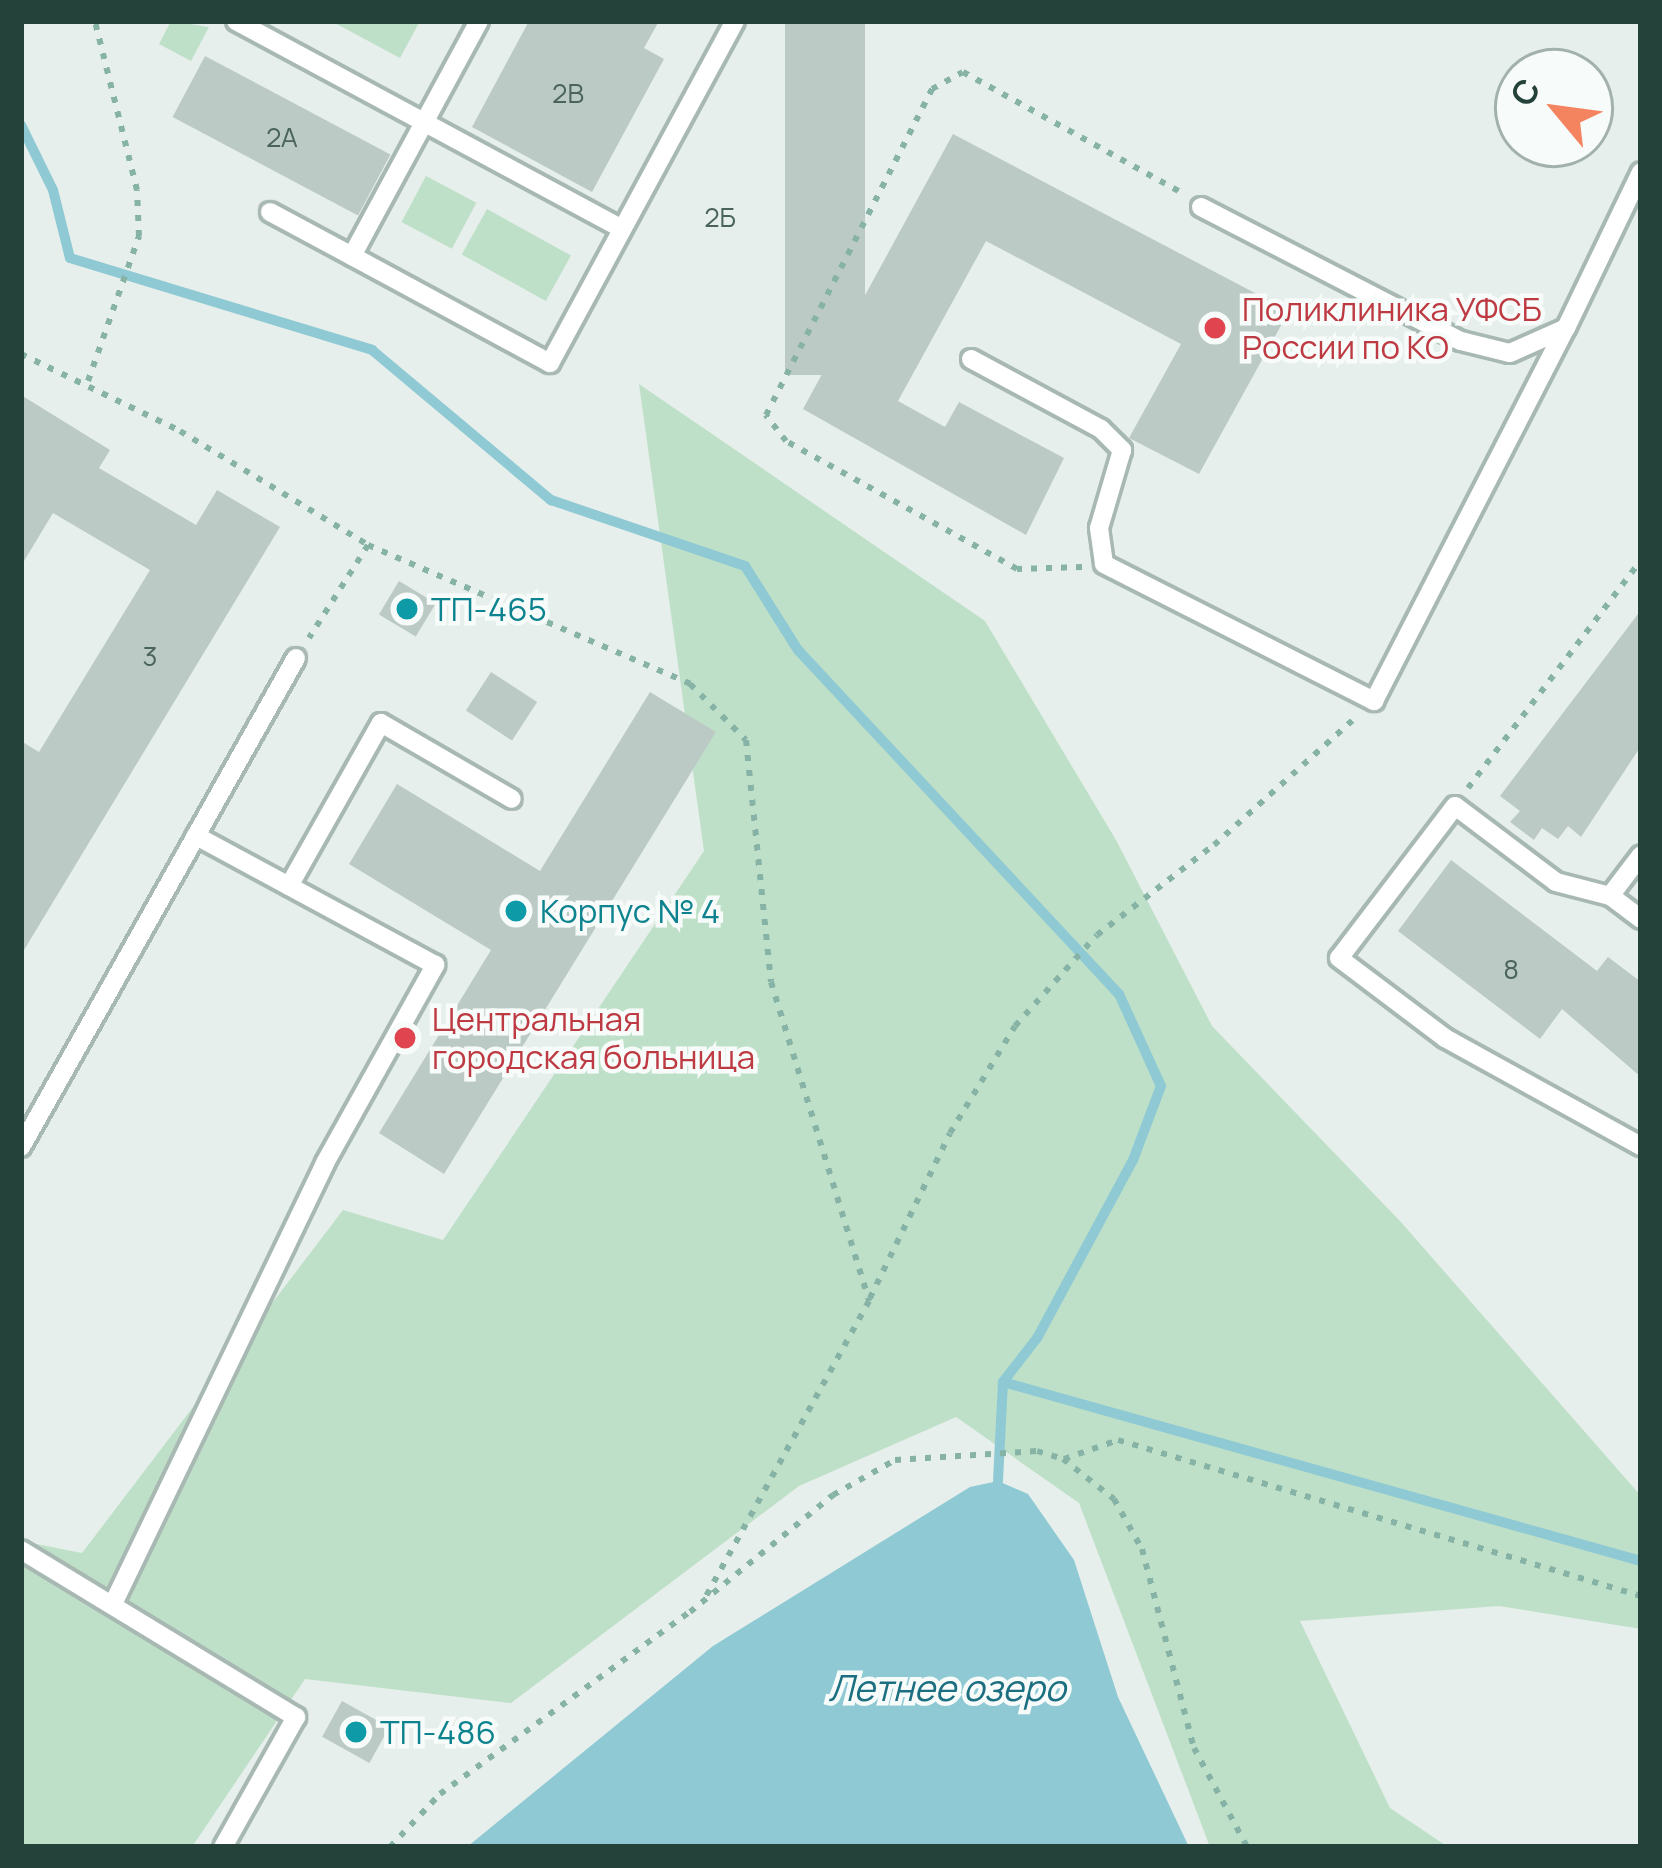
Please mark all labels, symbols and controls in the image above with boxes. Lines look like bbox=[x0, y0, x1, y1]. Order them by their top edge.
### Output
north arrow bbox=[1494, 48, 1614, 168]
text: С bbox=[1499, 70, 1550, 113]
house number: 2В bbox=[552, 77, 584, 109]
house number: 2А bbox=[266, 121, 298, 153]
house number: 2Б bbox=[704, 201, 736, 233]
place label: Поликлиника УФСБ России по КО bbox=[1242, 289, 1542, 367]
marker: Поликлиника УФСБ России по КО bbox=[1199, 312, 1231, 344]
place label: ТП-465 bbox=[431, 589, 547, 629]
marker: ТП-465 bbox=[394, 596, 420, 622]
house number: 3 bbox=[143, 640, 157, 672]
place label: Корпус № 4 bbox=[540, 891, 720, 931]
marker: Корпус № 4 bbox=[503, 898, 529, 924]
house number: 8 bbox=[1503, 953, 1519, 985]
place label: Центральная городская больница bbox=[432, 999, 755, 1077]
marker: Центральная городская больница bbox=[389, 1022, 421, 1054]
water label: Летнее озеро bbox=[828, 1666, 1066, 1710]
place label: ТП-486 bbox=[380, 1712, 496, 1752]
marker: ТП-486 bbox=[343, 1719, 369, 1745]

